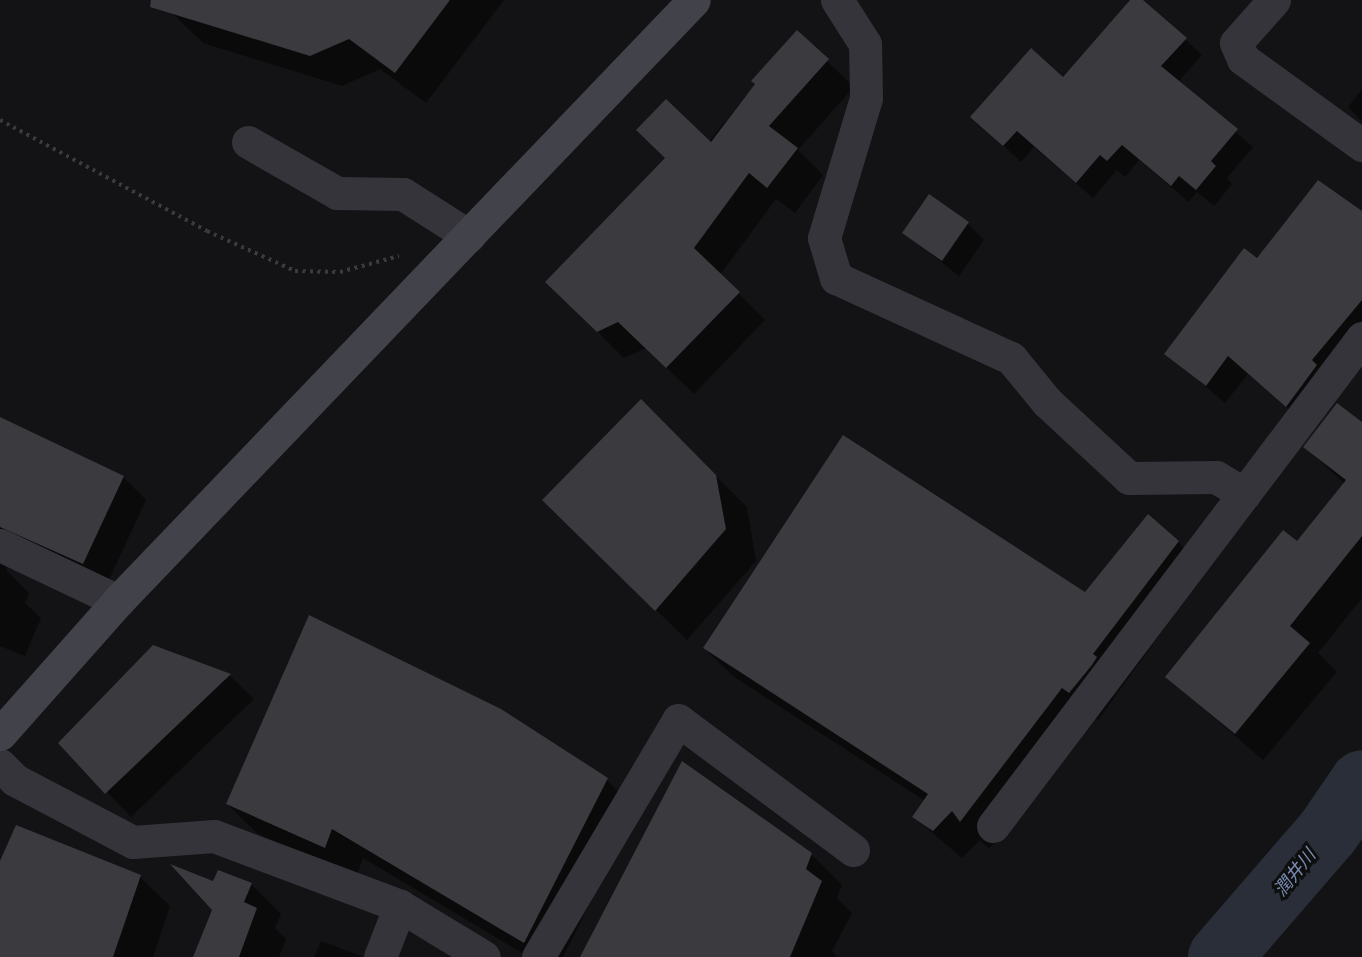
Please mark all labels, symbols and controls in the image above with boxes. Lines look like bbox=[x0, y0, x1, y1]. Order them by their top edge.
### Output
water label: 潤井川 bbox=[1270, 845, 1320, 901]

